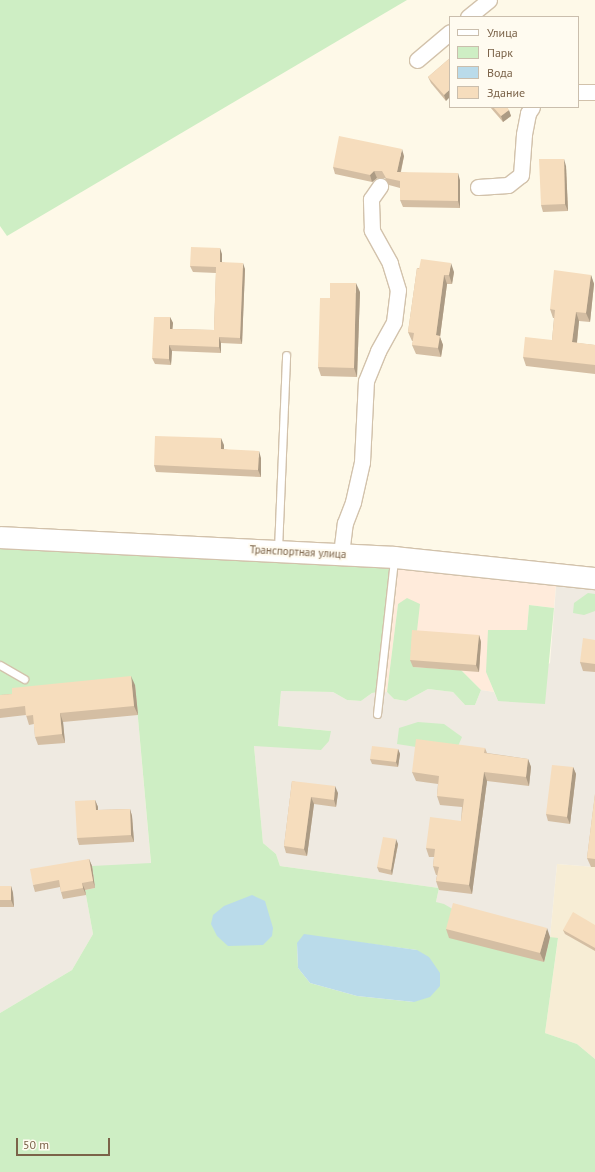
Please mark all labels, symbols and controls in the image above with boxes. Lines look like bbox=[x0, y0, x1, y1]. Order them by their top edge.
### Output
legend bbox=[449, 16, 579, 108]
text: Улица bbox=[487, 25, 518, 40]
text: Парк bbox=[487, 45, 513, 60]
text: Вода bbox=[487, 65, 513, 80]
text: Здание bbox=[487, 85, 525, 100]
street label: Транспортная улица bbox=[249, 543, 347, 561]
scale bar bbox=[18, 1130, 112, 1156]
text: 50 m bbox=[23, 1137, 49, 1152]

